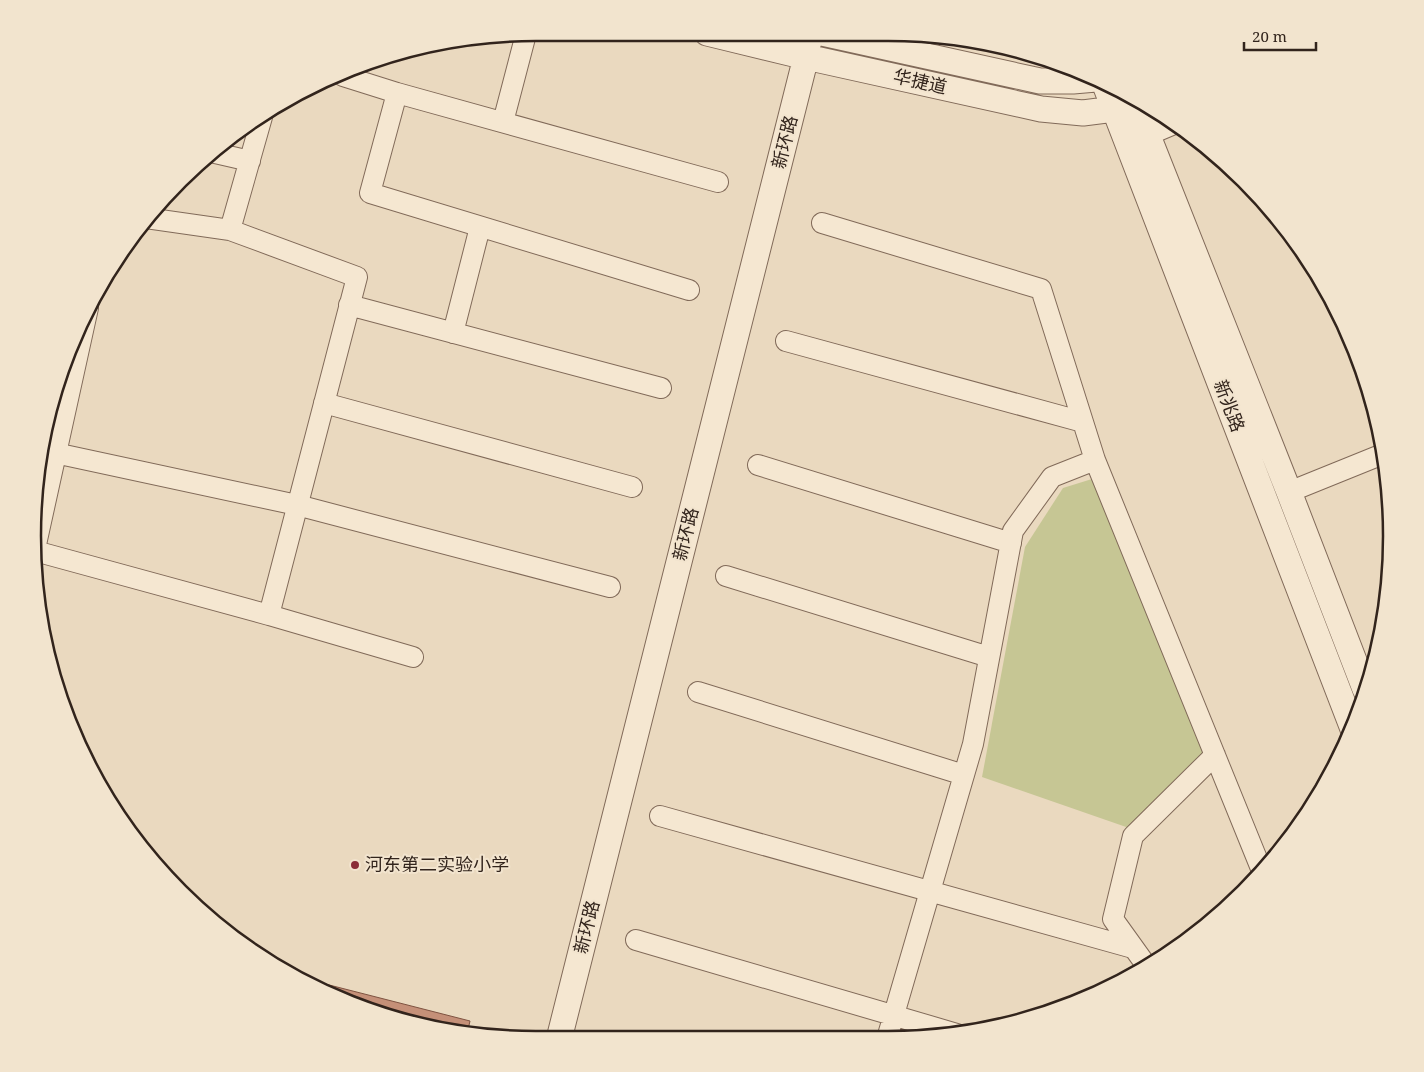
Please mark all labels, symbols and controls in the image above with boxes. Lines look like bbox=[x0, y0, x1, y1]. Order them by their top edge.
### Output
scale bar bbox=[1244, 20, 1316, 52]
text: 20 m bbox=[1252, 26, 1287, 46]
street label: 华捷道 bbox=[891, 63, 949, 99]
street label: 新环路 bbox=[766, 113, 802, 171]
street label: 新兆路 bbox=[1209, 376, 1251, 435]
street label: 新环路 bbox=[667, 505, 703, 563]
place label: 河东第二实验小学 bbox=[365, 852, 509, 876]
marker: 河东第二实验小学 bbox=[349, 859, 361, 871]
street label: 新环路 bbox=[568, 898, 604, 956]

